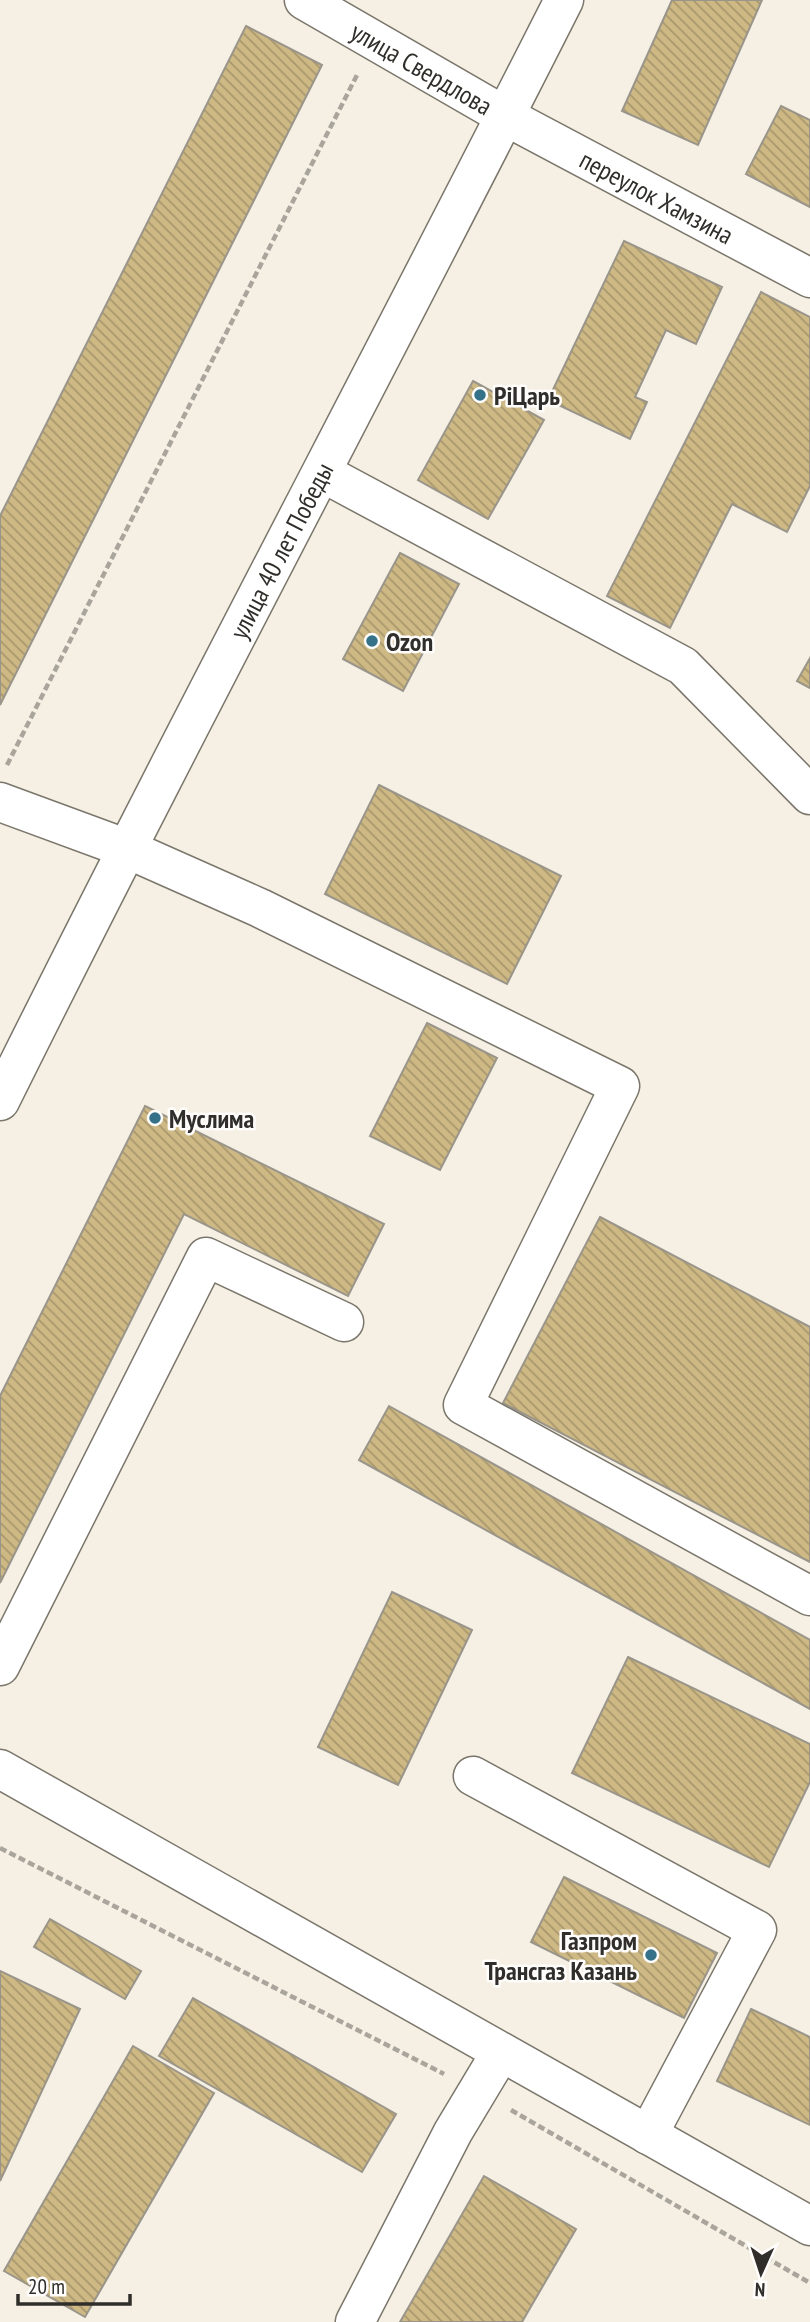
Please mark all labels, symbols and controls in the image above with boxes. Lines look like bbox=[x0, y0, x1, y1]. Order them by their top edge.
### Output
street label: улица Свердлова bbox=[345, 14, 498, 122]
street label: переулок Хамзина bbox=[574, 142, 739, 251]
place label: PiЦарь bbox=[494, 379, 560, 412]
marker: PiЦарь bbox=[472, 387, 488, 403]
street label: улица 40 лет Победы bbox=[221, 457, 340, 644]
place label: Ozon bbox=[386, 625, 433, 658]
marker: Ozon bbox=[364, 633, 380, 649]
place label: Муслима bbox=[169, 1102, 254, 1135]
marker: Муслима bbox=[147, 1110, 163, 1126]
place label: Газпром Трансгаз Казань bbox=[485, 1924, 637, 1987]
marker: Газпром Трансгаз Казань bbox=[643, 1947, 659, 1963]
north arrow bbox=[726, 2238, 796, 2308]
scale bar bbox=[18, 2262, 130, 2306]
text: 20 m bbox=[28, 2273, 65, 2300]
text: N bbox=[754, 2278, 766, 2302]

